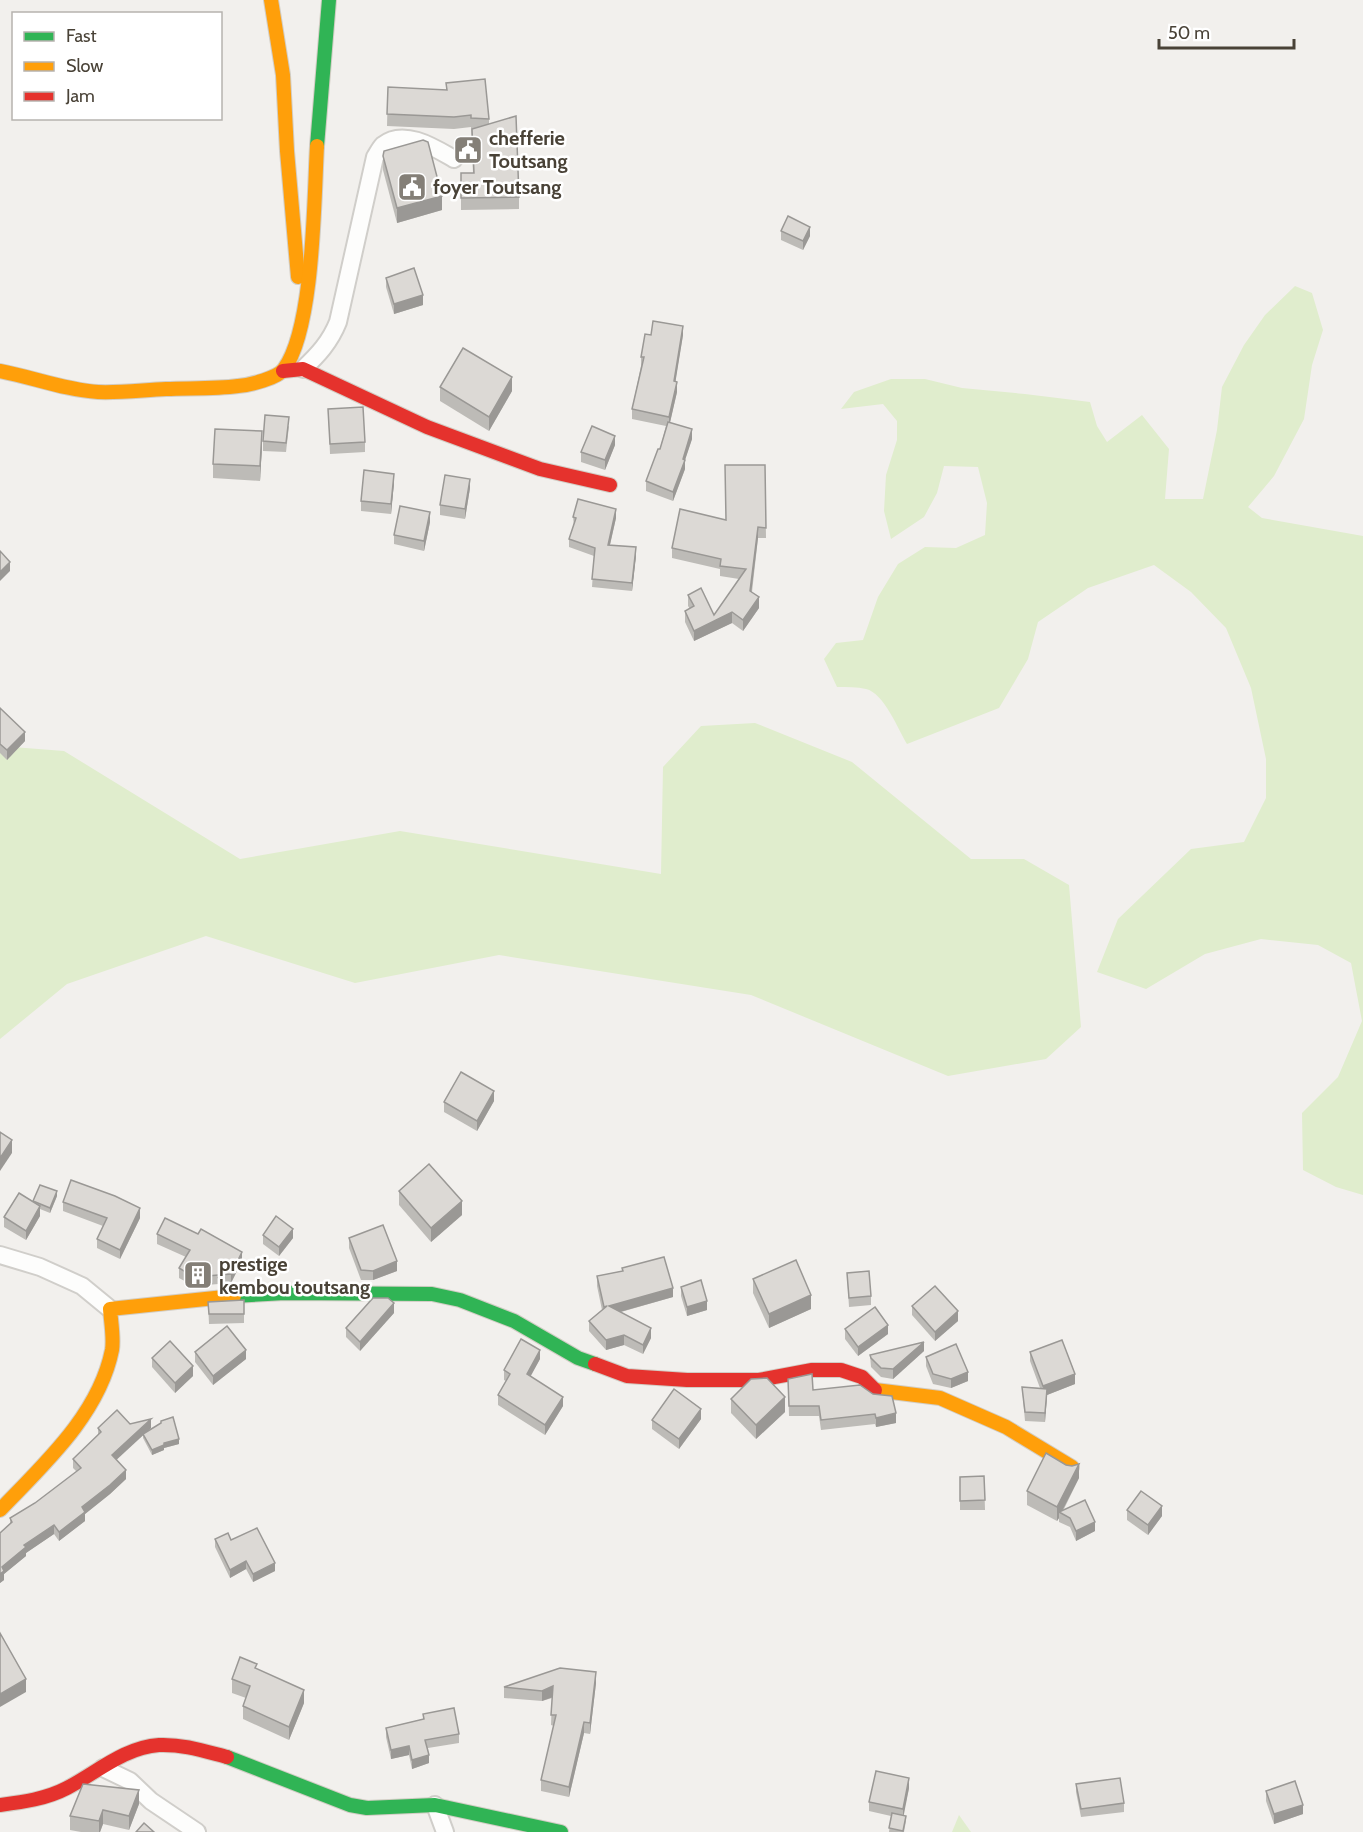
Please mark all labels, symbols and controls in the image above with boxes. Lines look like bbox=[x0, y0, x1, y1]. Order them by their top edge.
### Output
legend bbox=[12, 12, 222, 120]
scale bar bbox=[1159, 12, 1294, 50]
text: 50 m bbox=[1168, 22, 1210, 44]
text: Fast bbox=[66, 25, 97, 47]
text: Slow bbox=[66, 55, 103, 77]
text: Jam bbox=[65, 85, 95, 107]
place label: chefferie Toutsang bbox=[489, 126, 567, 173]
public building icon: chefferie Toutsang bbox=[452, 134, 484, 166]
public building icon: foyer Toutsang bbox=[396, 171, 428, 203]
place label: foyer Toutsang bbox=[433, 175, 561, 199]
place label: prestige kembou toutsang bbox=[219, 1252, 370, 1299]
building icon: prestige kembou toutsang bbox=[182, 1259, 214, 1291]

